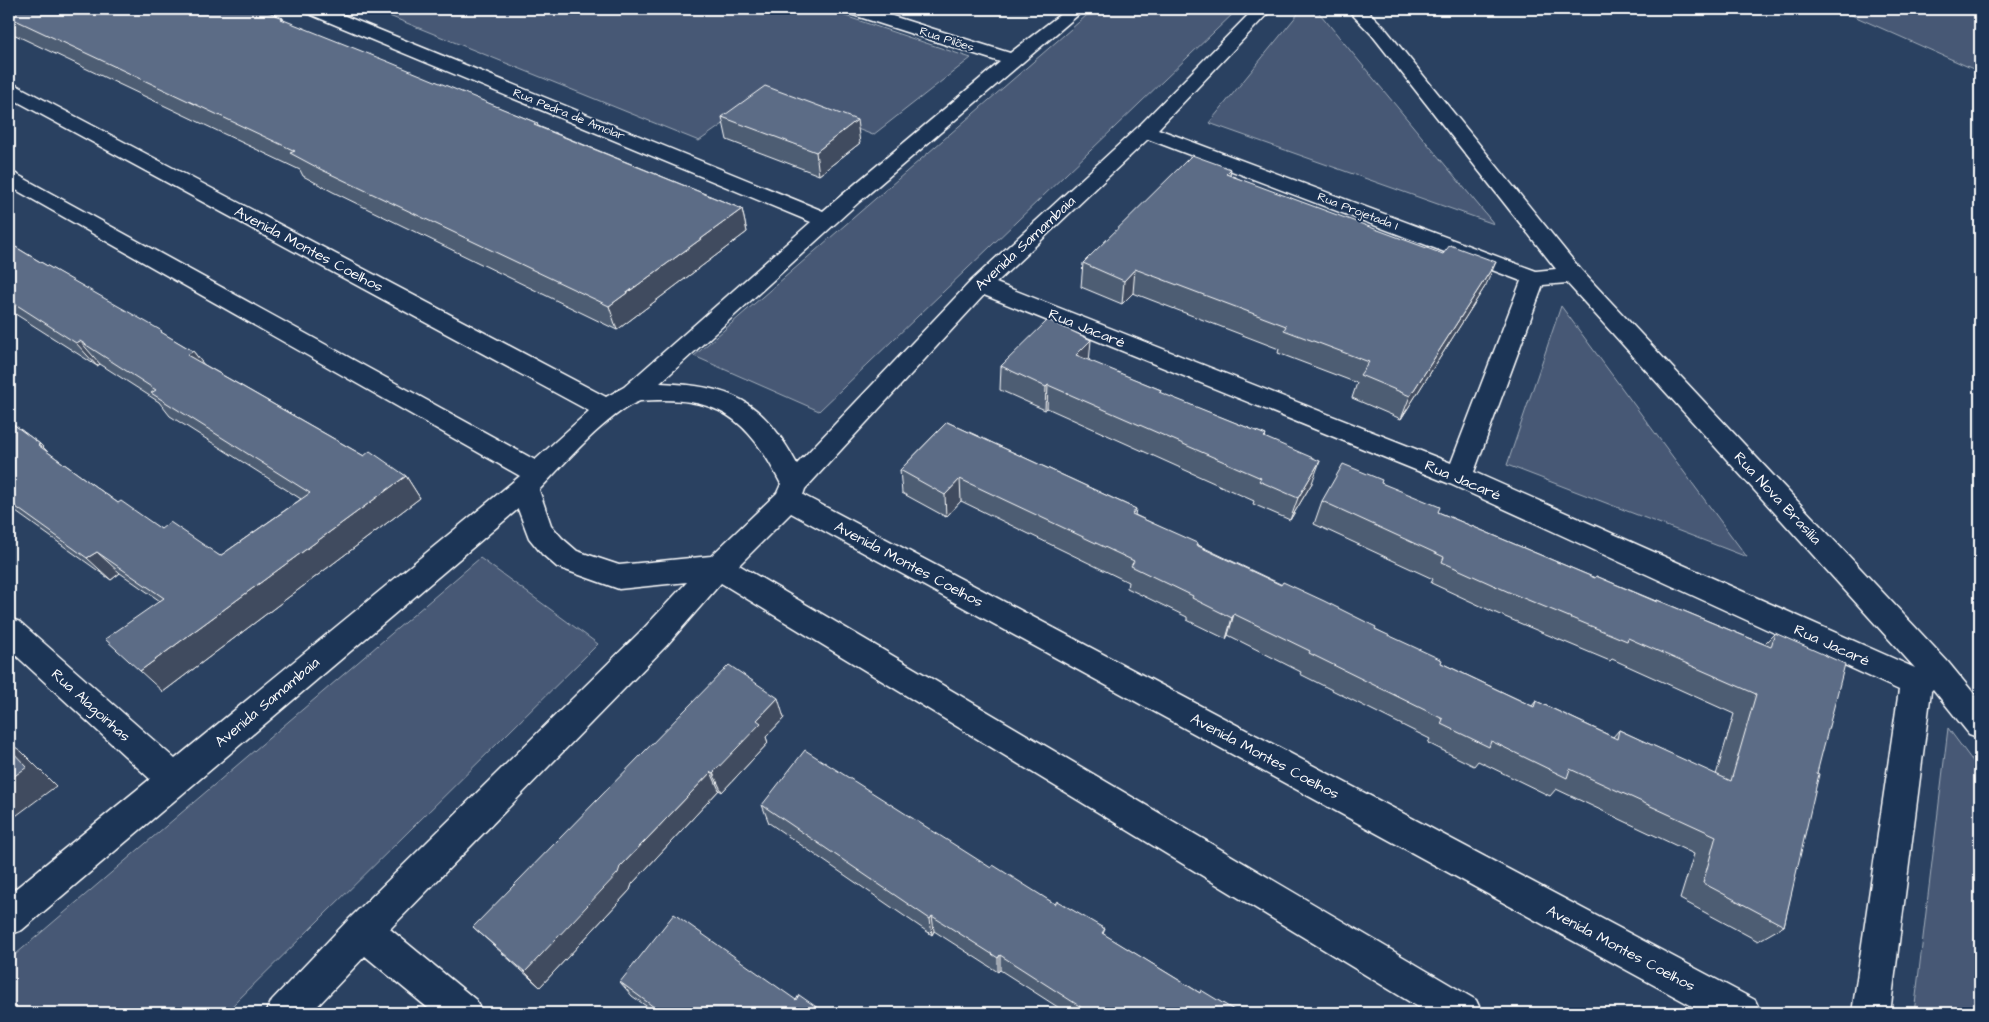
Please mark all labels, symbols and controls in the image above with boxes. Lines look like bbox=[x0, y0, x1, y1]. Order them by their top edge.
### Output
street label: Rua Pilões bbox=[918, 23, 976, 56]
street label: Rua Pedra de Amolar bbox=[510, 84, 628, 145]
street label: Rua Projetada I bbox=[1315, 188, 1401, 235]
street label: Avenida Samambaia bbox=[970, 191, 1081, 296]
street label: Avenida Montes Coelhos bbox=[231, 201, 387, 298]
street label: Rua Jacaré bbox=[1045, 304, 1128, 353]
street label: Rua Nova Brasília bbox=[1729, 447, 1826, 550]
street label: Rua Jacaré bbox=[1421, 455, 1504, 506]
street label: Avenida Montes Coelhos bbox=[831, 516, 987, 613]
street label: Rua Jacaré bbox=[1791, 619, 1873, 672]
street label: Avenida Samambaia bbox=[210, 652, 324, 752]
street label: Rua Alagoinhas bbox=[46, 664, 135, 748]
street label: Avenida Montes Coelhos bbox=[1187, 708, 1343, 805]
street label: Avenida Montes Coelhos bbox=[1543, 900, 1699, 997]

